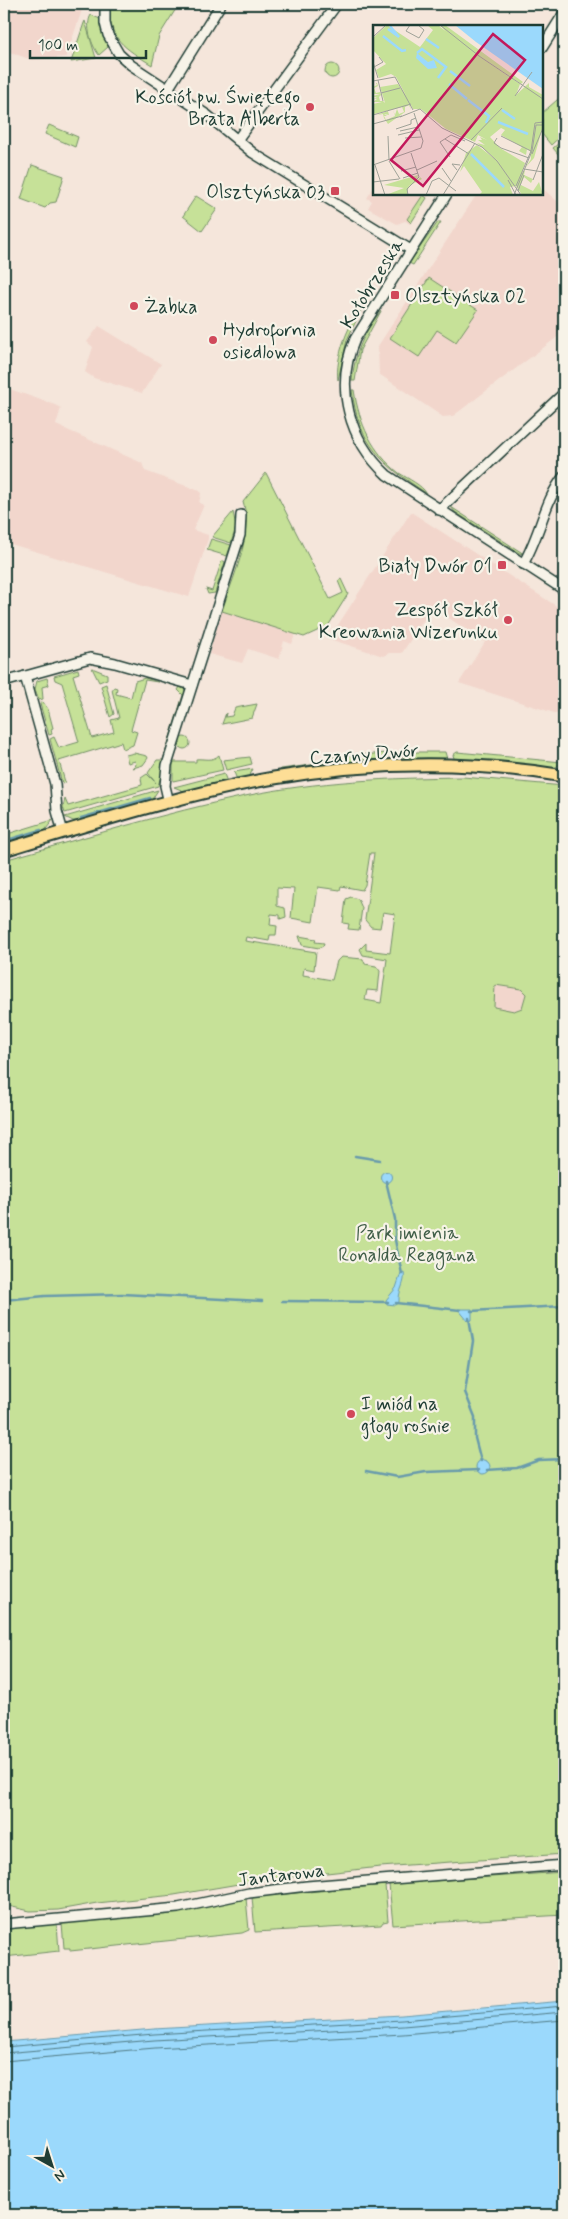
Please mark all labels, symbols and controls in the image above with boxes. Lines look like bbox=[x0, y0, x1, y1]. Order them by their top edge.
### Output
inset map bbox=[373, 25, 543, 195]
scale bar bbox=[30, 28, 146, 60]
text: 100 m bbox=[38, 36, 78, 56]
place label: Kościół pw. Świętego Brata Alberta bbox=[135, 84, 300, 132]
marker: Kościół pw. Świętego Brata Alberta bbox=[304, 101, 316, 113]
place label: Olsztyńska 03 bbox=[206, 180, 325, 205]
marker: Olsztyńska 03 bbox=[329, 185, 341, 197]
street label: Kołobrzeska bbox=[335, 234, 410, 333]
place label: Olsztyńska 02 bbox=[405, 284, 526, 309]
marker: Olsztyńska 02 bbox=[389, 289, 401, 301]
place label: Żabka bbox=[144, 295, 197, 320]
marker: Żabka bbox=[128, 300, 140, 312]
place label: Hydrofornia osiedlowa bbox=[223, 318, 316, 365]
marker: Hydrofornia osiedlowa bbox=[207, 334, 219, 346]
place label: Biały Dwór 01 bbox=[378, 554, 492, 580]
marker: Biały Dwór 01 bbox=[496, 559, 508, 571]
place label: Zespół Szkół Kreowania Wizerunku bbox=[319, 598, 499, 645]
marker: Zespół Szkół Kreowania Wizerunku bbox=[502, 614, 514, 626]
street label: Czarny Dwór bbox=[309, 738, 420, 771]
park label: Park imienia Ronalda Reagana bbox=[338, 1221, 476, 1270]
place label: I miód na głogu rośnie bbox=[361, 1392, 450, 1440]
marker: I miód na głogu rośnie bbox=[345, 1408, 357, 1420]
street label: Jantarowa bbox=[236, 1858, 326, 1893]
north arrow bbox=[28, 2142, 78, 2192]
text: N bbox=[50, 2165, 69, 2185]

